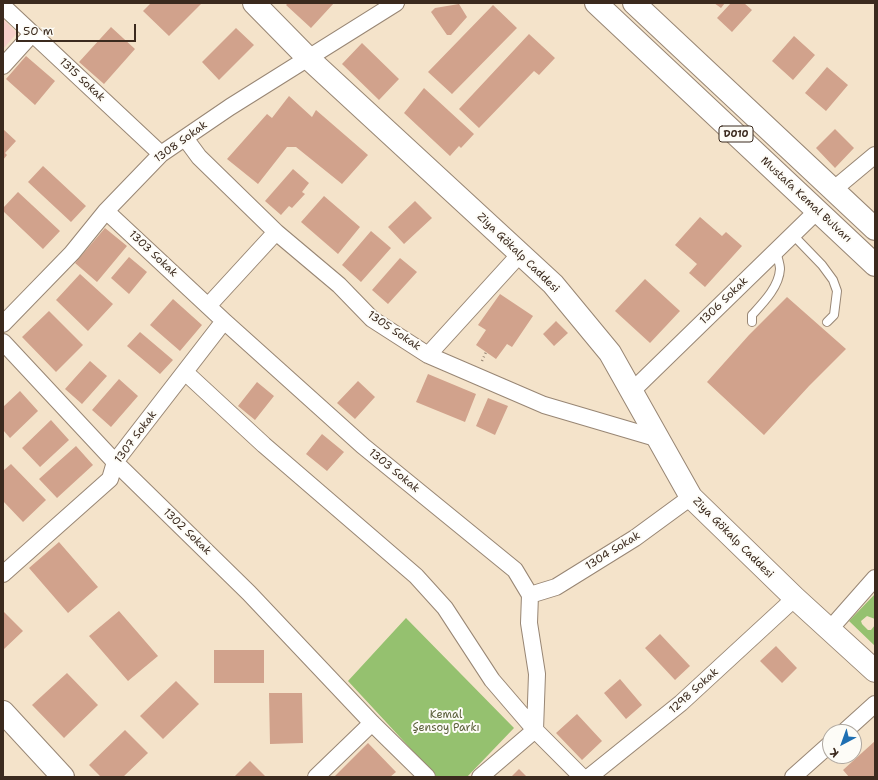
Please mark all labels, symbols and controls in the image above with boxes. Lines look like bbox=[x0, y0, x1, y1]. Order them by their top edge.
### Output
scale bar bbox=[18, 16, 138, 42]
text: 50 m bbox=[23, 23, 53, 39]
street label: 1315 Sokak bbox=[56, 55, 108, 105]
street label: 1308 Sokak bbox=[152, 118, 210, 166]
road number: D010 bbox=[719, 126, 753, 142]
street label: Mustafa Kemal Bulvarı bbox=[758, 154, 854, 246]
street label: Ziya Gökalp Caddesi bbox=[474, 210, 562, 296]
street label: 1303 Sokak bbox=[126, 228, 180, 280]
street label: 1306 Sokak bbox=[697, 275, 751, 327]
street label: 1305 Sokak bbox=[365, 308, 423, 354]
street label: 1307 Sokak bbox=[112, 408, 160, 466]
street label: 1303 Sokak bbox=[366, 446, 422, 496]
street label: Ziya Gökalp Caddesi bbox=[690, 495, 776, 581]
street label: 1302 Sokak bbox=[160, 506, 214, 558]
street label: 1304 Sokak bbox=[583, 529, 643, 573]
street label: 1298 Sokak bbox=[667, 665, 721, 717]
park label: Kemal Şensoy Parkı bbox=[412, 708, 480, 734]
north arrow bbox=[822, 724, 862, 764]
text: K bbox=[827, 745, 842, 761]

